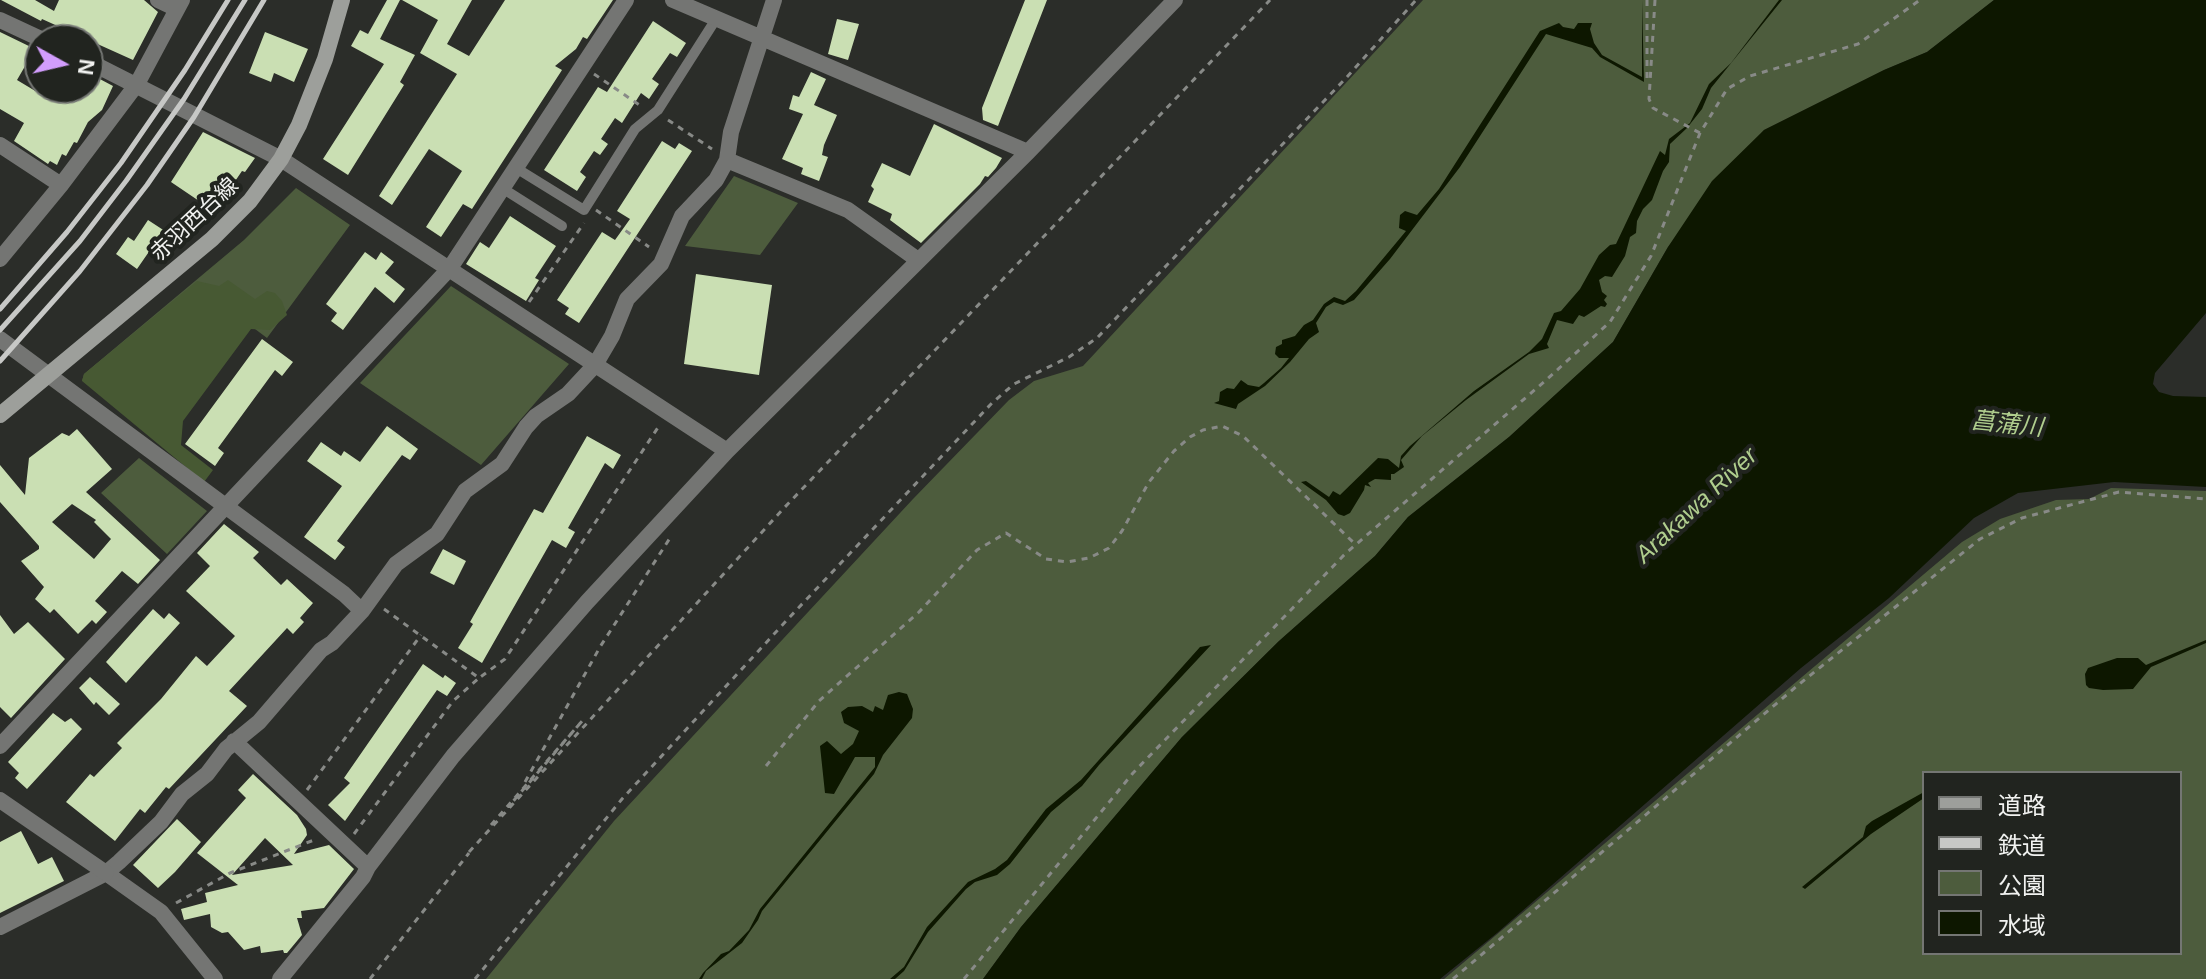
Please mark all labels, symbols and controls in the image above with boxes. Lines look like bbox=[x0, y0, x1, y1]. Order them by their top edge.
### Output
north arrow bbox=[24, 24, 104, 104]
text: N bbox=[73, 58, 100, 77]
street label: 赤羽西台線 bbox=[146, 173, 244, 267]
water label: 菖蒲川 bbox=[1970, 407, 2044, 443]
water label: Arakawa River bbox=[1630, 442, 1764, 570]
legend bbox=[1922, 771, 2182, 955]
text: 道路 bbox=[1998, 792, 2046, 819]
text: 鉄道 bbox=[1998, 832, 2046, 859]
text: 公園 bbox=[1998, 872, 2046, 899]
text: 水域 bbox=[1998, 912, 2046, 939]

